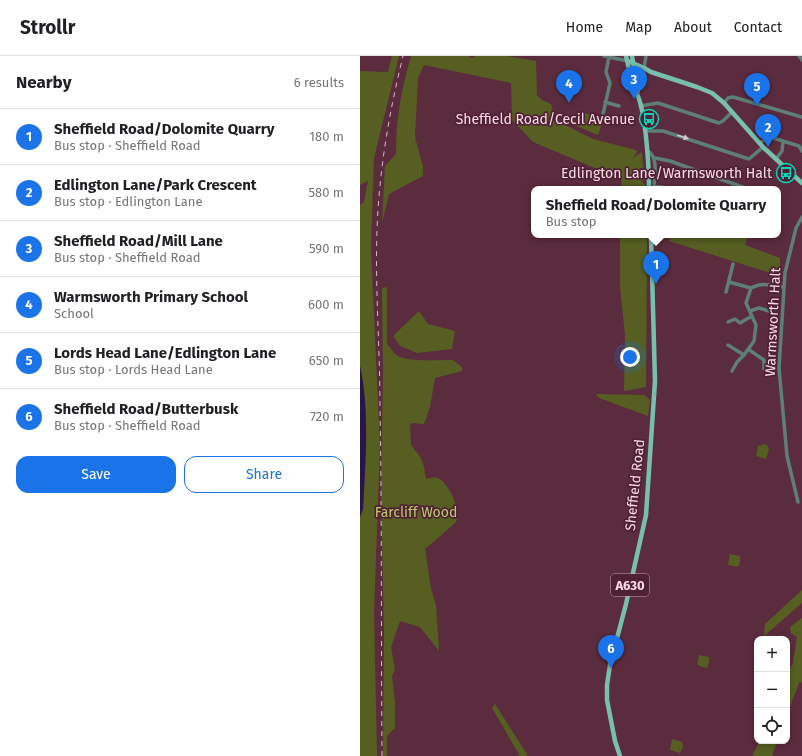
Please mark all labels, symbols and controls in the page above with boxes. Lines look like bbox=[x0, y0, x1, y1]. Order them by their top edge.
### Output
text: Strollr bbox=[20, 16, 75, 39]
text: Home bbox=[566, 19, 603, 36]
text: Map bbox=[625, 19, 652, 36]
text: About bbox=[674, 19, 712, 36]
text: Contact bbox=[734, 19, 782, 36]
pin: 3 bbox=[621, 66, 647, 99]
pin: 4 bbox=[556, 70, 582, 103]
text: Nearby bbox=[16, 72, 71, 93]
pin: 5 bbox=[744, 73, 770, 106]
text: 6 results bbox=[294, 75, 344, 90]
bus stop icon: Sheffield Road/Cecil Avenue bbox=[638, 108, 660, 130]
place label: Sheffield Road/Cecil Avenue bbox=[456, 111, 635, 128]
pin: 2 bbox=[755, 114, 781, 147]
text: Sheffield Road/Dolomite Quarry bbox=[54, 120, 275, 138]
text: 1 bbox=[26, 129, 32, 144]
text: 180 m bbox=[309, 129, 344, 144]
one-way arrow bbox=[677, 134, 689, 140]
text: Bus stop · Sheffield Road bbox=[54, 138, 201, 153]
bus stop icon: Edlington Lane/Warmsworth Halt bbox=[775, 162, 797, 184]
place label: Edlington Lane/Warmsworth Halt bbox=[561, 165, 773, 182]
text: Edlington Lane/Park Crescent bbox=[54, 176, 257, 194]
text: 2 bbox=[26, 185, 32, 200]
text: 580 m bbox=[308, 185, 344, 200]
popup bbox=[531, 186, 781, 238]
text: Bus stop · Edlington Lane bbox=[54, 194, 202, 209]
text: Sheffield Road/Dolomite Quarry bbox=[546, 196, 766, 214]
text: Bus stop bbox=[546, 214, 597, 229]
text: Sheffield Road/Mill Lane bbox=[54, 232, 223, 250]
text: 3 bbox=[26, 241, 32, 256]
text: 590 m bbox=[309, 241, 344, 256]
text: Bus stop · Sheffield Road bbox=[54, 250, 201, 265]
pin: 1 bbox=[643, 251, 669, 284]
street label: Warmsworth Halt bbox=[762, 266, 784, 377]
text: Warmsworth Primary School bbox=[54, 288, 248, 306]
text: 4 bbox=[25, 297, 33, 312]
text: 600 m bbox=[308, 297, 344, 312]
text: School bbox=[54, 306, 94, 321]
text: Lords Head Lane/Edlington Lane bbox=[54, 344, 276, 362]
your location bbox=[620, 347, 640, 367]
text: 5 bbox=[26, 353, 32, 368]
text: 650 m bbox=[309, 353, 344, 368]
text: Bus stop · Lords Head Lane bbox=[54, 362, 213, 377]
text: Sheffield Road/Butterbusk bbox=[54, 400, 238, 418]
text: 6 bbox=[25, 409, 33, 424]
text: 720 m bbox=[310, 409, 344, 424]
text: Bus stop · Sheffield Road bbox=[54, 418, 201, 433]
street label: Sheffield Road bbox=[622, 438, 648, 532]
button: Save bbox=[16, 456, 176, 493]
button: Share bbox=[184, 456, 344, 493]
park label: Farcliff Wood bbox=[375, 504, 457, 521]
road number: A630 bbox=[611, 574, 649, 596]
pin: 6 bbox=[598, 635, 624, 668]
map controls bbox=[754, 636, 790, 744]
button: + bbox=[754, 636, 790, 672]
button: − bbox=[754, 672, 790, 708]
button: locate bbox=[754, 708, 790, 744]

